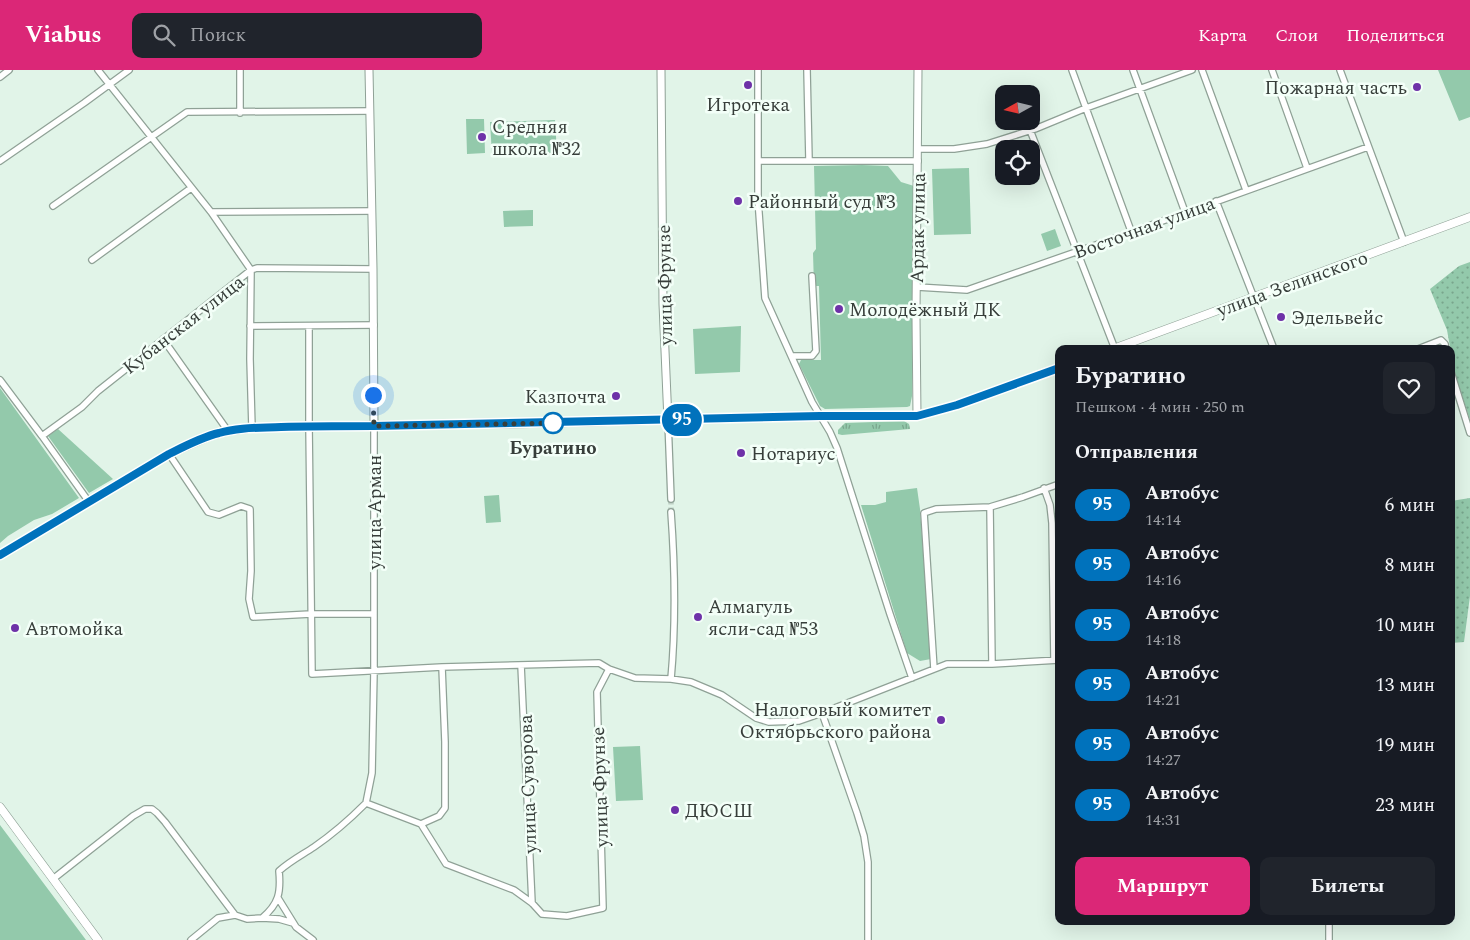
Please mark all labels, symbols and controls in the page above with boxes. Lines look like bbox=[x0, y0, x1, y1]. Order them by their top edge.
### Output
search box bbox=[132, 13, 482, 58]
text: Viabus bbox=[25, 17, 102, 53]
icon: search bbox=[150, 21, 178, 49]
text: Поиск bbox=[190, 21, 246, 50]
text: Карта bbox=[1198, 22, 1247, 49]
text: Слои bbox=[1275, 22, 1318, 49]
text: Поделиться bbox=[1346, 22, 1445, 49]
place label: Пожарная часть bbox=[1265, 74, 1407, 103]
marker: Игротека bbox=[742, 79, 754, 91]
marker: Пожарная часть bbox=[1411, 81, 1423, 93]
north arrow bbox=[995, 85, 1040, 130]
map controls bbox=[995, 85, 1040, 185]
place label: Игротека bbox=[706, 91, 790, 120]
place label: Средняя школа №32 bbox=[492, 113, 580, 164]
marker: Средняя школа №32 bbox=[476, 131, 488, 143]
button: locate bbox=[995, 140, 1040, 185]
street label: Ардак улица bbox=[903, 172, 934, 284]
place label: Районный суд №3 bbox=[748, 188, 896, 217]
street label: Восточная улица bbox=[1070, 189, 1220, 267]
marker: Районный суд №3 bbox=[732, 195, 744, 207]
street label: улица Фрунзе bbox=[650, 224, 681, 347]
street label: улица Зелинского bbox=[1212, 244, 1372, 326]
street label: Кубанская улица bbox=[117, 268, 252, 382]
place label: Молодёжный ДК bbox=[849, 296, 1001, 325]
marker: Молодёжный ДК bbox=[833, 303, 845, 315]
place label: Эдельвейс bbox=[1291, 304, 1383, 333]
marker: Эдельвейс bbox=[1275, 311, 1287, 323]
text: Буратино bbox=[1075, 358, 1186, 394]
button: heart bbox=[1383, 362, 1435, 414]
your location bbox=[361, 383, 386, 408]
place label: Казпочта bbox=[525, 383, 607, 412]
marker: Казпочта bbox=[610, 390, 622, 402]
text: Пешком · 4 мин · 250 m bbox=[1075, 395, 1245, 419]
line badge: 95 bbox=[660, 404, 704, 436]
text: 95 bbox=[672, 406, 692, 433]
marker: Буратино bbox=[542, 412, 564, 434]
place label: Буратино bbox=[509, 434, 597, 463]
text: Отправления bbox=[1075, 438, 1198, 467]
place label: Нотариус bbox=[751, 440, 836, 469]
marker: Нотариус bbox=[735, 447, 747, 459]
street label: улица Арман bbox=[361, 455, 390, 570]
text: Автобус bbox=[1145, 479, 1219, 508]
text: 95 bbox=[1092, 491, 1113, 518]
text: 6 мин bbox=[1385, 491, 1435, 520]
text: 14:14 bbox=[1145, 508, 1181, 532]
text: Автобус bbox=[1145, 539, 1219, 568]
text: 95 bbox=[1092, 551, 1113, 578]
text: 8 мин bbox=[1385, 551, 1435, 580]
text: 14:16 bbox=[1145, 568, 1181, 592]
place label: Алмагуль ясли-сад №53 bbox=[708, 593, 819, 644]
text: Автобус bbox=[1145, 599, 1219, 628]
marker: Алмагуль ясли-сад №53 bbox=[692, 611, 704, 623]
text: 95 bbox=[1092, 611, 1113, 638]
text: 10 мин bbox=[1375, 611, 1435, 640]
place label: Автомойка bbox=[25, 615, 124, 644]
marker: Автомойка bbox=[9, 622, 21, 634]
text: 14:18 bbox=[1145, 628, 1181, 652]
text: Автобус bbox=[1145, 659, 1219, 688]
text: 95 bbox=[1092, 671, 1113, 698]
text: 13 мин bbox=[1375, 671, 1435, 700]
text: 14:21 bbox=[1145, 688, 1181, 712]
place label: Налоговый комитет Октябрьского района bbox=[739, 696, 932, 747]
street label: улица Суворова bbox=[512, 713, 545, 855]
marker: Налоговый комитет Октябрьского района bbox=[935, 714, 947, 726]
text: Автобус bbox=[1145, 719, 1219, 748]
street label: улица Фрунзе bbox=[584, 726, 617, 849]
text: 95 bbox=[1092, 731, 1113, 758]
text: 19 мин bbox=[1375, 731, 1435, 760]
text: 14:27 bbox=[1145, 748, 1181, 772]
text: Автобус bbox=[1145, 779, 1219, 808]
text: 95 bbox=[1092, 791, 1113, 818]
text: 23 мин bbox=[1375, 791, 1435, 820]
place label: ДЮСШ bbox=[685, 797, 753, 826]
marker: ДЮСШ bbox=[669, 804, 681, 816]
text: 14:31 bbox=[1145, 808, 1181, 832]
button: Маршрут bbox=[1075, 857, 1250, 915]
button: Билеты bbox=[1260, 857, 1435, 915]

